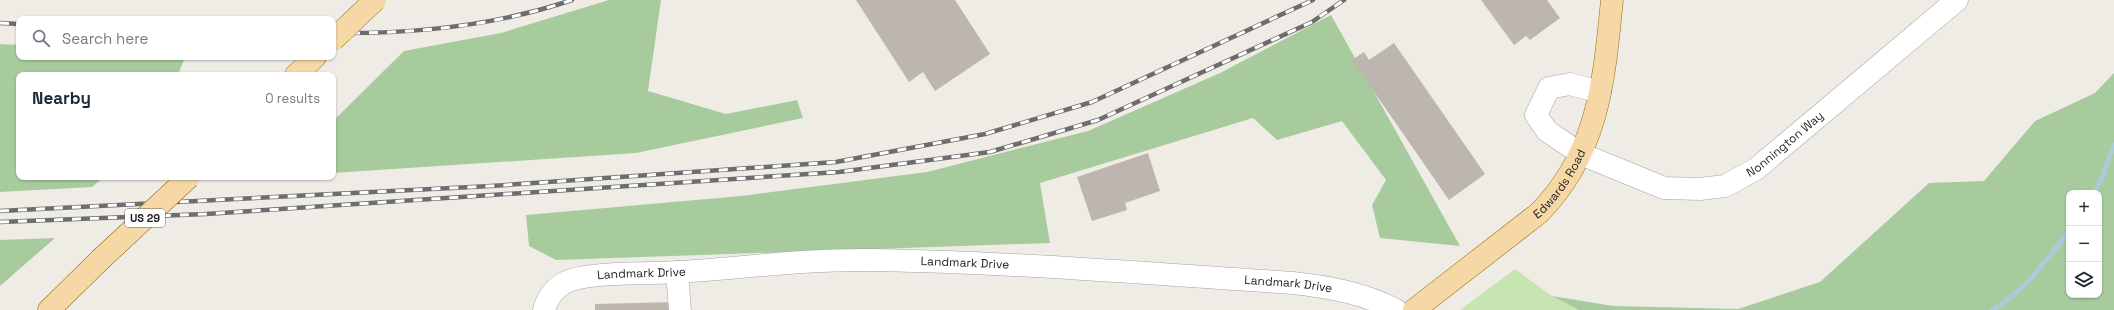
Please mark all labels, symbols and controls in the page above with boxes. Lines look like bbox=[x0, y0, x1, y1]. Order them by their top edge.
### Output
search box bbox=[16, 16, 336, 60]
icon: search bbox=[30, 27, 52, 49]
text: Search here bbox=[62, 29, 148, 48]
text: Nearby bbox=[32, 87, 91, 109]
text: 0 results bbox=[265, 90, 320, 107]
street label: Nonnington Way bbox=[1743, 108, 1827, 181]
street label: Edwards Road bbox=[1530, 147, 1589, 222]
map controls bbox=[2066, 190, 2102, 298]
button: + bbox=[2066, 190, 2102, 226]
road number: US 29 bbox=[125, 209, 165, 227]
button: − bbox=[2066, 226, 2102, 262]
street label: Landmark Drive bbox=[920, 253, 1010, 273]
button: layers bbox=[2066, 262, 2102, 298]
street label: Landmark Drive bbox=[596, 264, 686, 283]
street label: Landmark Drive bbox=[1244, 272, 1334, 297]

